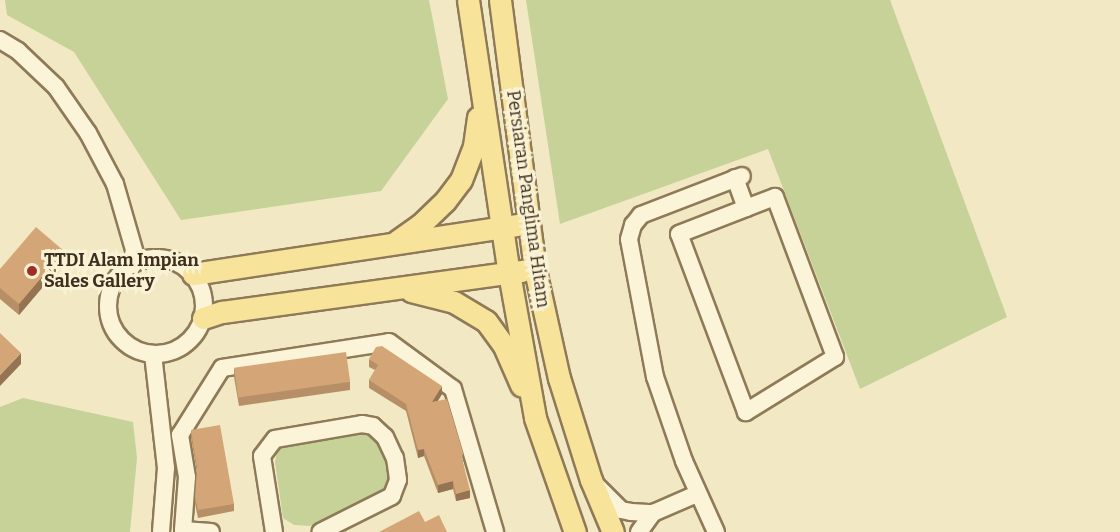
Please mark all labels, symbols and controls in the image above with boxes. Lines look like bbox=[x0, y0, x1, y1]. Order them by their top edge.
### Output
street label: Persiaran Panglima Hitam bbox=[502, 89, 554, 309]
place label: TTDI Alam Impian Sales Gallery bbox=[44, 250, 199, 292]
marker: TTDI Alam Impian Sales Gallery bbox=[25, 264, 39, 278]

